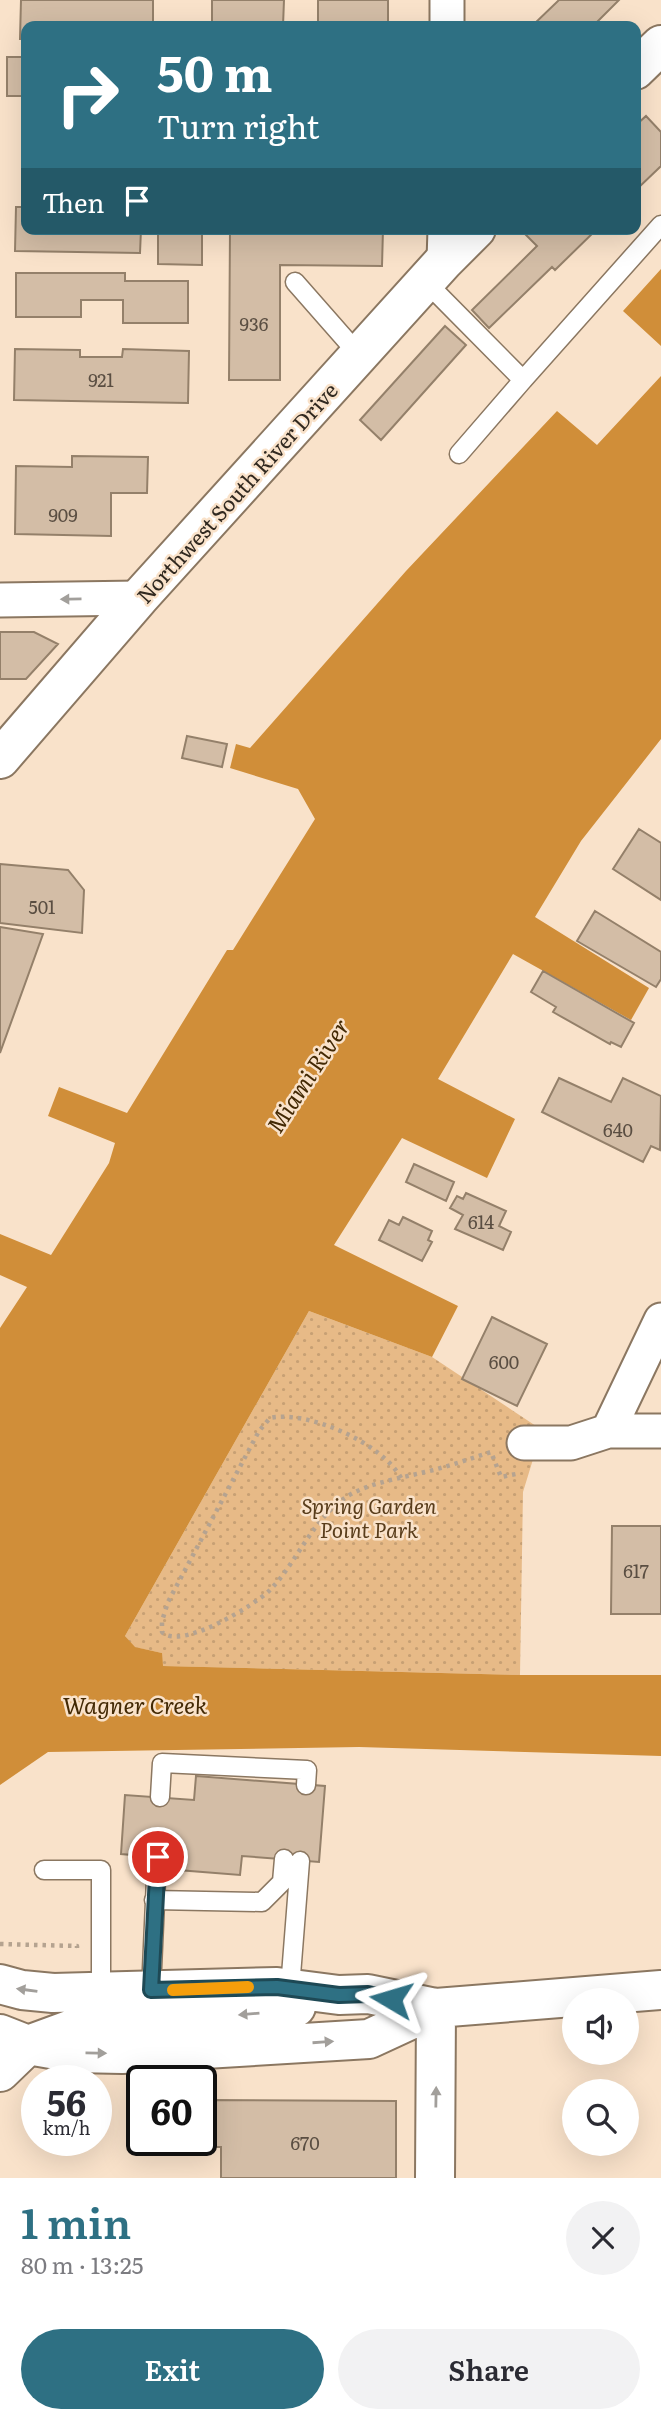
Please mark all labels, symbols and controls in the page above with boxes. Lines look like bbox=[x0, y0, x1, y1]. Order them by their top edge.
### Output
text: 50 m bbox=[157, 34, 273, 107]
icon: right bbox=[42, 49, 133, 140]
text: Turn right bbox=[157, 101, 319, 149]
text: Then bbox=[42, 182, 104, 221]
icon: arrive bbox=[118, 182, 156, 220]
house number: 936 bbox=[240, 310, 269, 337]
house number: 921 bbox=[88, 366, 114, 393]
street label: Northwest South River Drive bbox=[128, 375, 344, 609]
house number: 909 bbox=[48, 501, 78, 528]
one-way arrow bbox=[60, 594, 82, 605]
house number: 501 bbox=[29, 893, 55, 920]
water label: Miami River bbox=[257, 1011, 357, 1139]
house number: 640 bbox=[603, 1116, 633, 1143]
house number: 614 bbox=[468, 1208, 494, 1235]
house number: 600 bbox=[489, 1348, 519, 1375]
park label: Spring Garden Point Park bbox=[301, 1489, 437, 1544]
house number: 617 bbox=[623, 1557, 649, 1584]
water label: Wagner Creek bbox=[63, 1687, 208, 1721]
pin bbox=[128, 1827, 188, 1887]
icon: arrive bbox=[139, 1838, 177, 1876]
position arrow bbox=[354, 1962, 428, 2036]
one-way arrow bbox=[16, 1984, 38, 1995]
map controls bbox=[562, 1988, 639, 2156]
button: sound bbox=[562, 1988, 639, 2065]
one-way arrow bbox=[237, 2009, 259, 2020]
one-way arrow bbox=[312, 2036, 334, 2047]
one-way arrow bbox=[85, 2048, 107, 2059]
speed limit sign: 60 bbox=[126, 2065, 217, 2156]
text: 56 bbox=[47, 2075, 86, 2127]
button: search bbox=[562, 2079, 639, 2156]
one-way arrow bbox=[430, 2086, 442, 2108]
text: km/h bbox=[43, 2114, 90, 2141]
house number: 670 bbox=[290, 2129, 320, 2156]
text: 1 min bbox=[21, 2190, 131, 2252]
button: close bbox=[566, 2201, 640, 2275]
text: 80 m · 13:25 bbox=[21, 2247, 143, 2281]
button: Exit bbox=[21, 2329, 324, 2409]
button: Share bbox=[338, 2329, 640, 2409]

